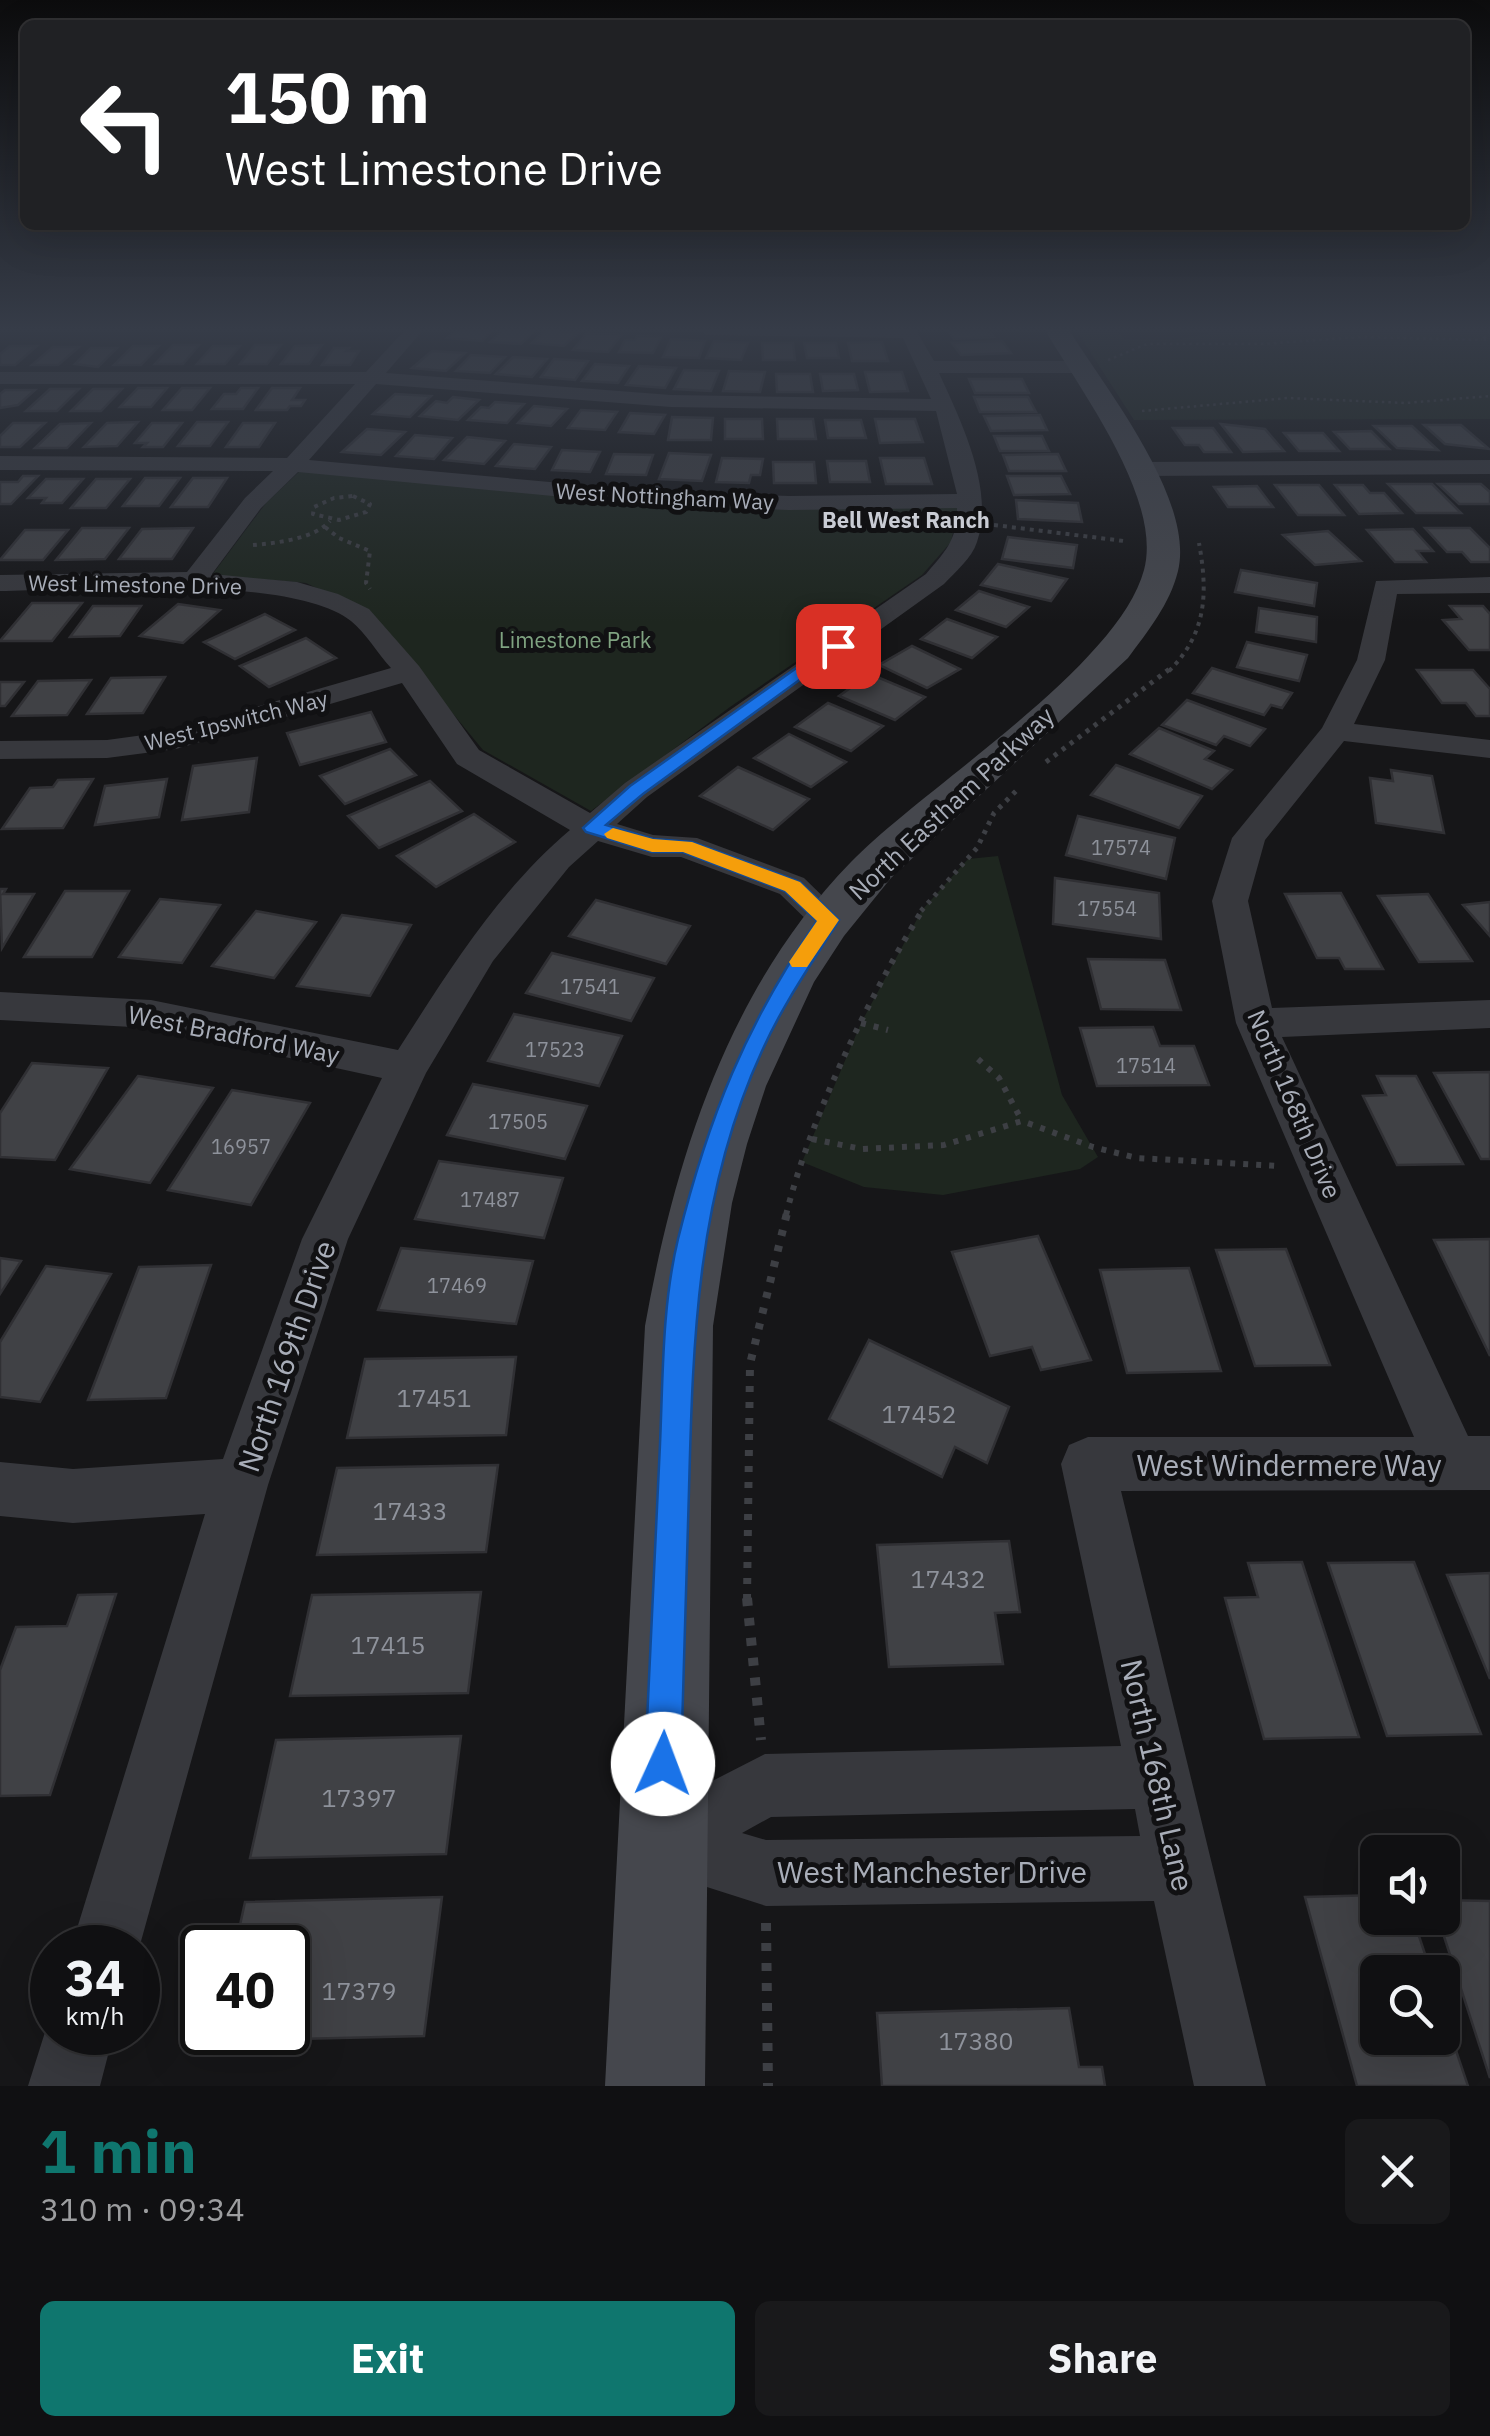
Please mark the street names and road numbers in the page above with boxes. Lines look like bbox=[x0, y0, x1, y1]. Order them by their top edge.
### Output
street label: West Nottingham Way bbox=[555, 476, 775, 516]
street label: West Limestone Drive bbox=[28, 568, 242, 600]
street label: West Ipswitch Way bbox=[141, 683, 331, 757]
street label: North Eastham Parkway bbox=[841, 699, 1061, 907]
street label: West Bradford Way bbox=[125, 997, 343, 1071]
street label: North 168th Drive bbox=[1240, 1005, 1350, 1203]
street label: North 169th Drive bbox=[228, 1235, 344, 1477]
street label: West Windermere Way bbox=[1136, 1445, 1442, 1484]
street label: North 168th Lane bbox=[1112, 1655, 1204, 1895]
street label: West Manchester Drive bbox=[777, 1852, 1087, 1891]

